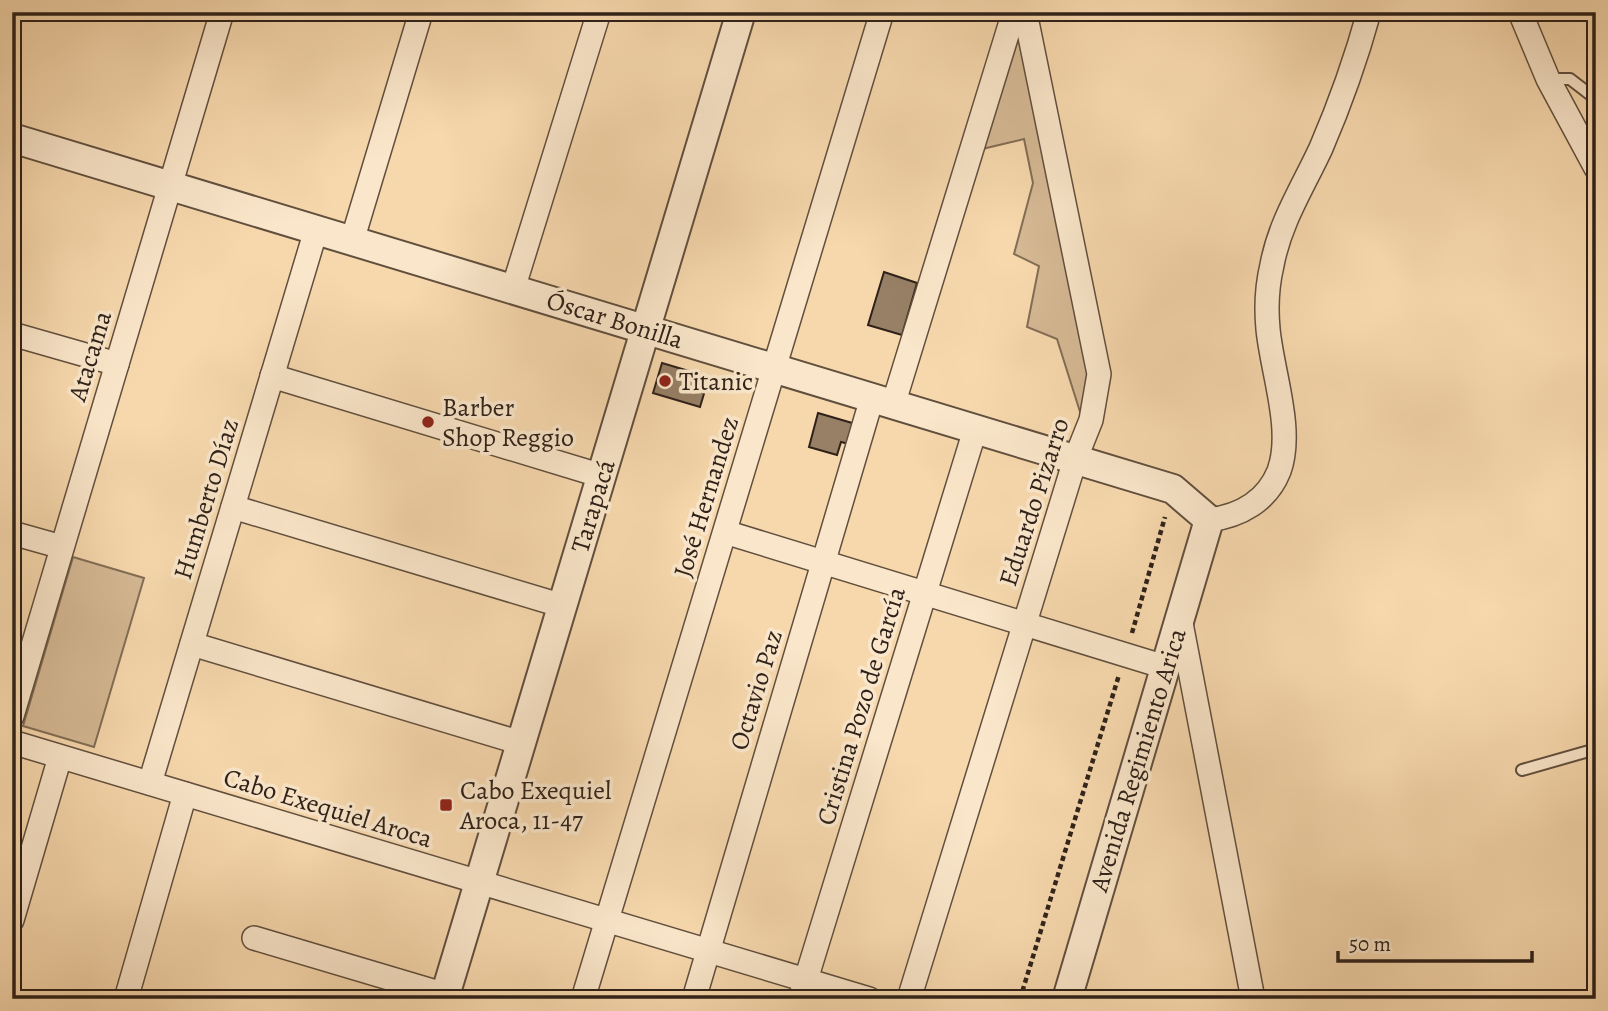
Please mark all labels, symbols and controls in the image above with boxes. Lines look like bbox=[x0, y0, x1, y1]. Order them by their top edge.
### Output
street label: Óscar Bonilla bbox=[542, 283, 688, 357]
street label: Atacama bbox=[59, 307, 120, 406]
place label: Titanic bbox=[679, 364, 753, 399]
marker: Titanic bbox=[657, 373, 673, 389]
place label: Barber Shop Reggio bbox=[442, 390, 574, 455]
street label: José Hernandez bbox=[665, 412, 747, 582]
street label: Eduardo Pizarro bbox=[990, 413, 1078, 590]
street label: Humberto Díaz bbox=[165, 414, 247, 584]
marker: Barber Shop Reggio bbox=[420, 414, 436, 430]
street label: Tarapacá bbox=[562, 455, 624, 557]
street label: Cristina Pozo de García bbox=[808, 583, 914, 829]
street label: Avenida Regimiento Arica bbox=[1081, 624, 1195, 897]
street label: Octavio Paz bbox=[721, 626, 791, 754]
street label: Cabo Exequiel Aroca bbox=[219, 760, 437, 856]
place label: Cabo Exequiel Aroca, 11-47 bbox=[459, 773, 611, 838]
marker: Cabo Exequiel Aroca, 11-47 bbox=[438, 797, 454, 813]
scale bar bbox=[1338, 920, 1533, 964]
text: 50 m bbox=[1349, 930, 1391, 958]

